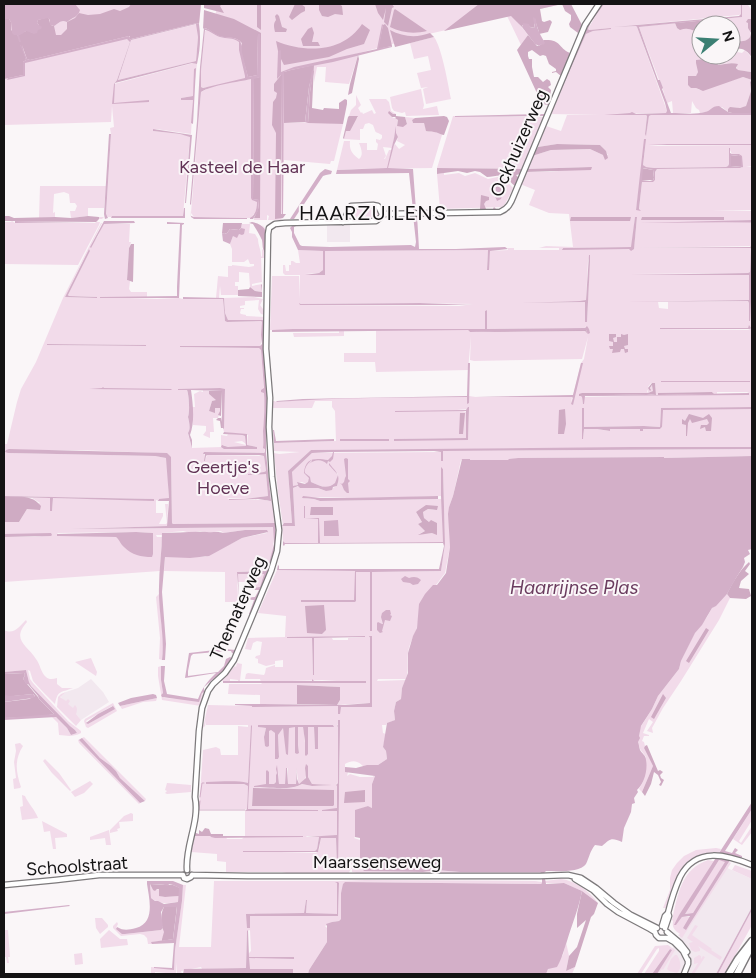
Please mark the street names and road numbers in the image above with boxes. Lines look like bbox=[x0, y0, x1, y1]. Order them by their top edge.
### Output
street label: Ockhuizerweg bbox=[485, 86, 553, 200]
street label: Thematerweg bbox=[205, 553, 271, 663]
street label: Schoolstraat bbox=[25, 851, 129, 881]
street label: Maarssenseweg bbox=[313, 851, 441, 873]

